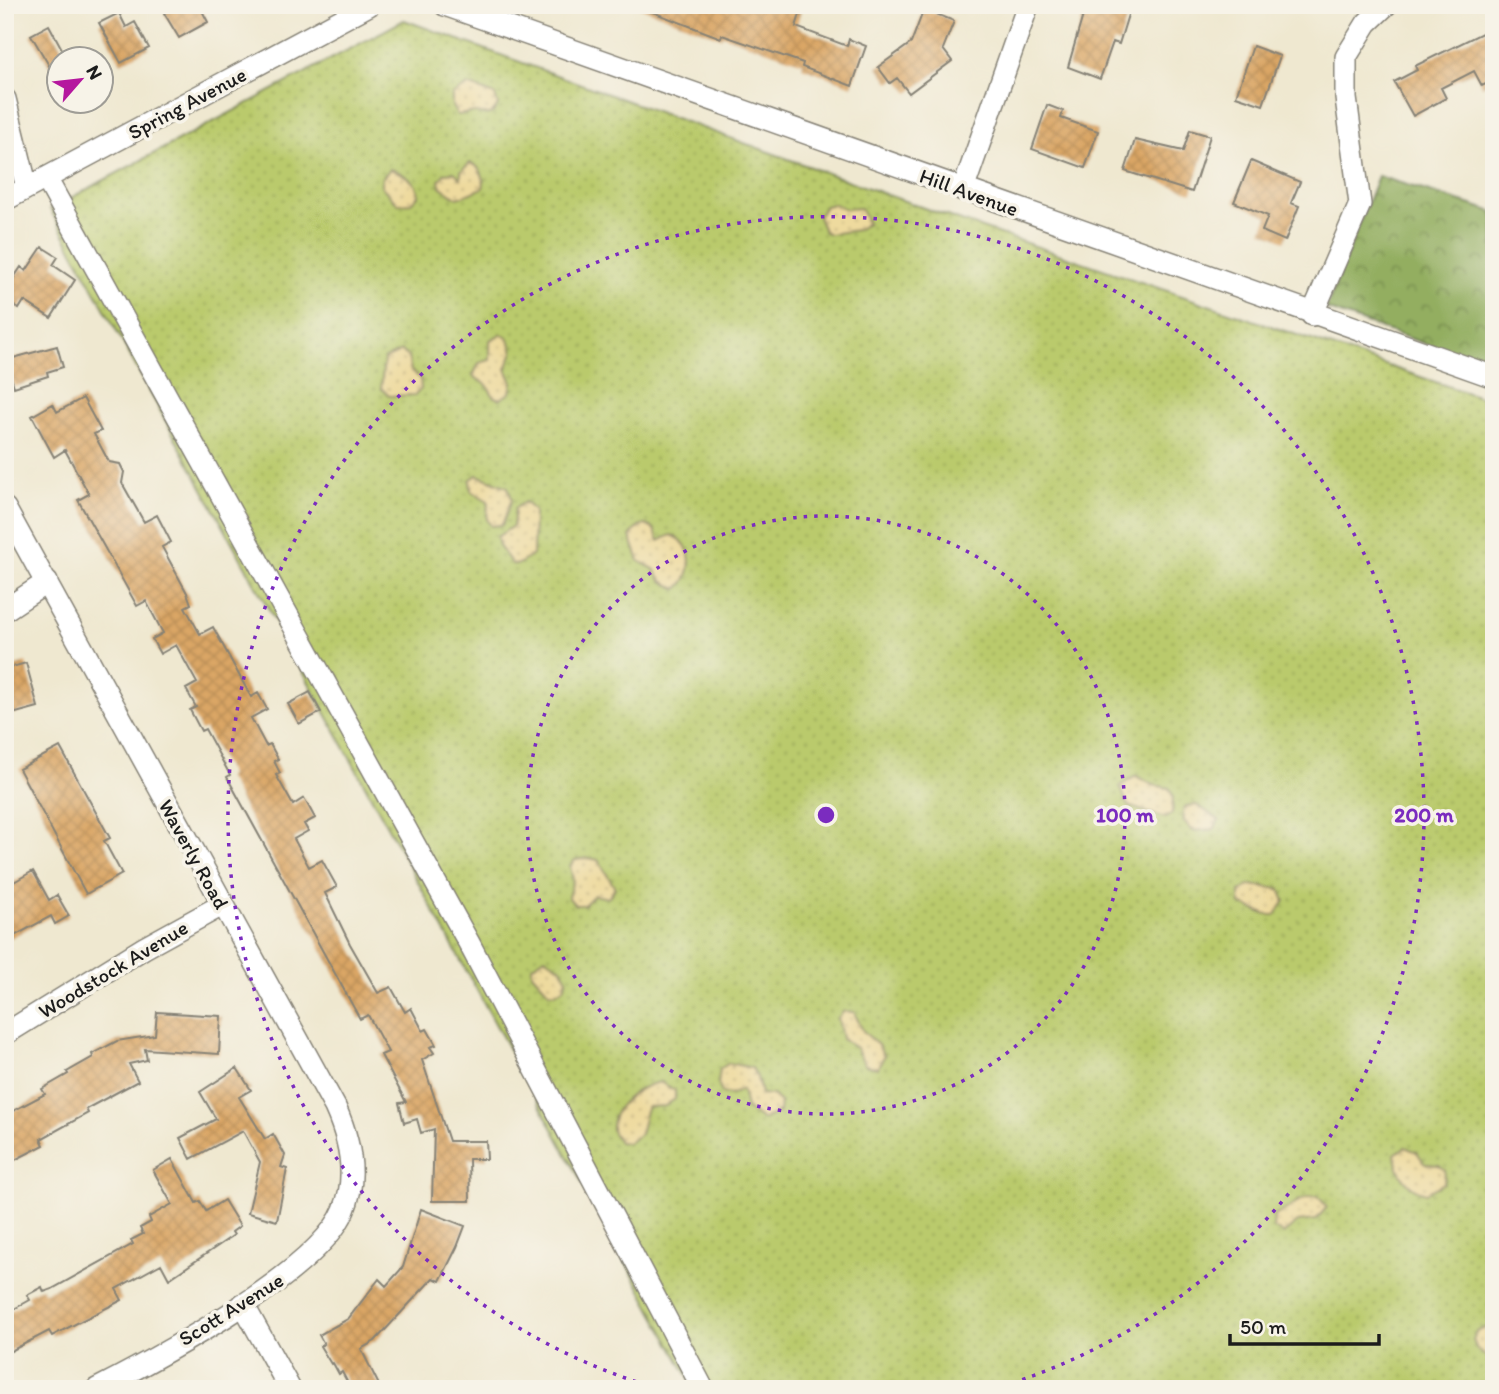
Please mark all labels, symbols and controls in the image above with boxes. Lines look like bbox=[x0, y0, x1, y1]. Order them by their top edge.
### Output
north arrow bbox=[46, 46, 116, 116]
text: N bbox=[81, 61, 108, 83]
street label: Spring Avenue bbox=[124, 61, 250, 145]
street label: Hill Avenue bbox=[916, 163, 1022, 221]
street label: Waverly Road bbox=[154, 795, 234, 913]
text: 100 m bbox=[1096, 802, 1154, 827]
text: 200 m bbox=[1394, 802, 1454, 827]
centre of rings bbox=[814, 803, 838, 827]
street label: Woodstock Avenue bbox=[34, 914, 192, 1024]
street label: Scott Avenue bbox=[174, 1267, 288, 1351]
scale bar bbox=[1230, 1303, 1378, 1347]
text: 50 m bbox=[1240, 1314, 1287, 1339]

